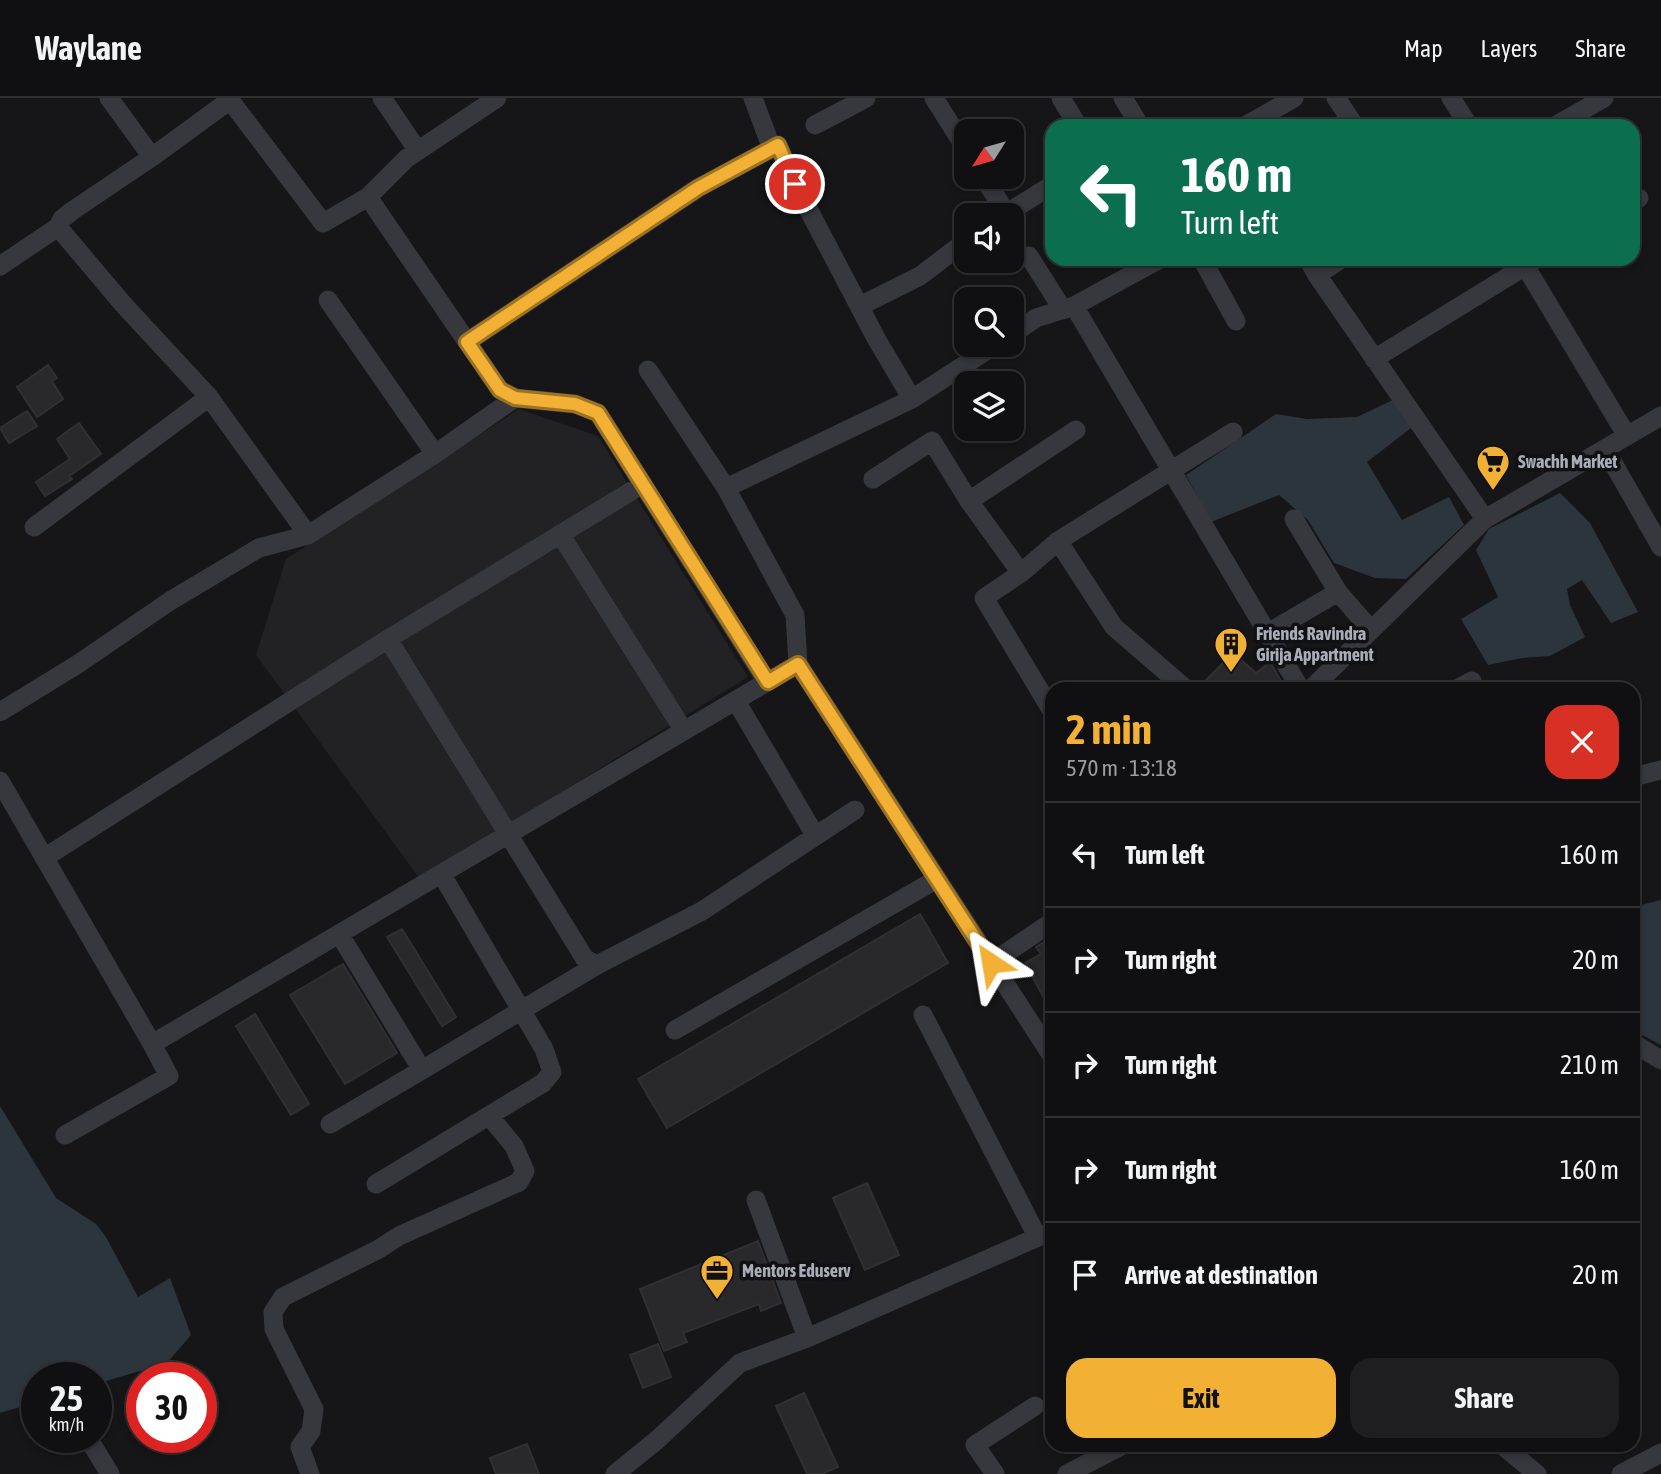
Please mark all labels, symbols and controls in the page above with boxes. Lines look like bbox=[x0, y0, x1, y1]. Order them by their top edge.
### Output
text: Waylane bbox=[35, 29, 142, 67]
text: Map bbox=[1404, 35, 1443, 62]
text: Layers bbox=[1481, 35, 1537, 62]
text: Share bbox=[1575, 35, 1626, 62]
north arrow bbox=[954, 119, 1024, 189]
map controls bbox=[954, 119, 1024, 441]
text: 160 m bbox=[1181, 146, 1292, 202]
icon: left bbox=[1066, 147, 1157, 238]
pin bbox=[765, 154, 825, 214]
icon: arrive bbox=[776, 165, 814, 203]
button: sound bbox=[954, 203, 1024, 273]
text: Turn left bbox=[1181, 204, 1279, 241]
button: search bbox=[954, 287, 1024, 357]
button: layers bbox=[954, 371, 1024, 441]
supermarket icon: Swachh Market bbox=[1474, 443, 1512, 492]
place label: Swachh Market bbox=[1518, 451, 1618, 472]
place label: Friends Ravindra Girija Appartment bbox=[1256, 623, 1375, 665]
building icon: Friends Ravindra Girija Appartment bbox=[1212, 625, 1250, 674]
text: 2 min bbox=[1066, 705, 1152, 753]
button: close bbox=[1545, 705, 1619, 779]
text: 570 m · 13:18 bbox=[1066, 755, 1177, 781]
icon: left bbox=[1066, 836, 1104, 874]
text: Turn left bbox=[1125, 840, 1205, 870]
text: 160 m bbox=[1560, 840, 1619, 870]
position arrow bbox=[954, 926, 1028, 1000]
icon: right bbox=[1066, 941, 1104, 979]
text: Turn right bbox=[1125, 945, 1216, 975]
text: 20 m bbox=[1572, 945, 1619, 975]
icon: right bbox=[1066, 1046, 1104, 1084]
text: Turn right bbox=[1125, 1050, 1216, 1080]
text: 210 m bbox=[1560, 1050, 1619, 1080]
icon: right bbox=[1066, 1151, 1104, 1189]
text: Turn right bbox=[1125, 1155, 1216, 1185]
text: 160 m bbox=[1560, 1155, 1619, 1185]
office icon: Mentors Eduserv bbox=[698, 1252, 736, 1301]
icon: arrive bbox=[1066, 1256, 1104, 1294]
place label: Mentors Eduserv bbox=[742, 1260, 851, 1281]
text: Arrive at destination bbox=[1125, 1260, 1318, 1290]
text: 20 m bbox=[1572, 1260, 1619, 1290]
button: Exit bbox=[1066, 1358, 1336, 1438]
button: Share bbox=[1350, 1358, 1619, 1438]
speed limit sign: 30 bbox=[126, 1362, 217, 1453]
text: 25 bbox=[50, 1378, 83, 1418]
text: km/h bbox=[49, 1414, 84, 1435]

